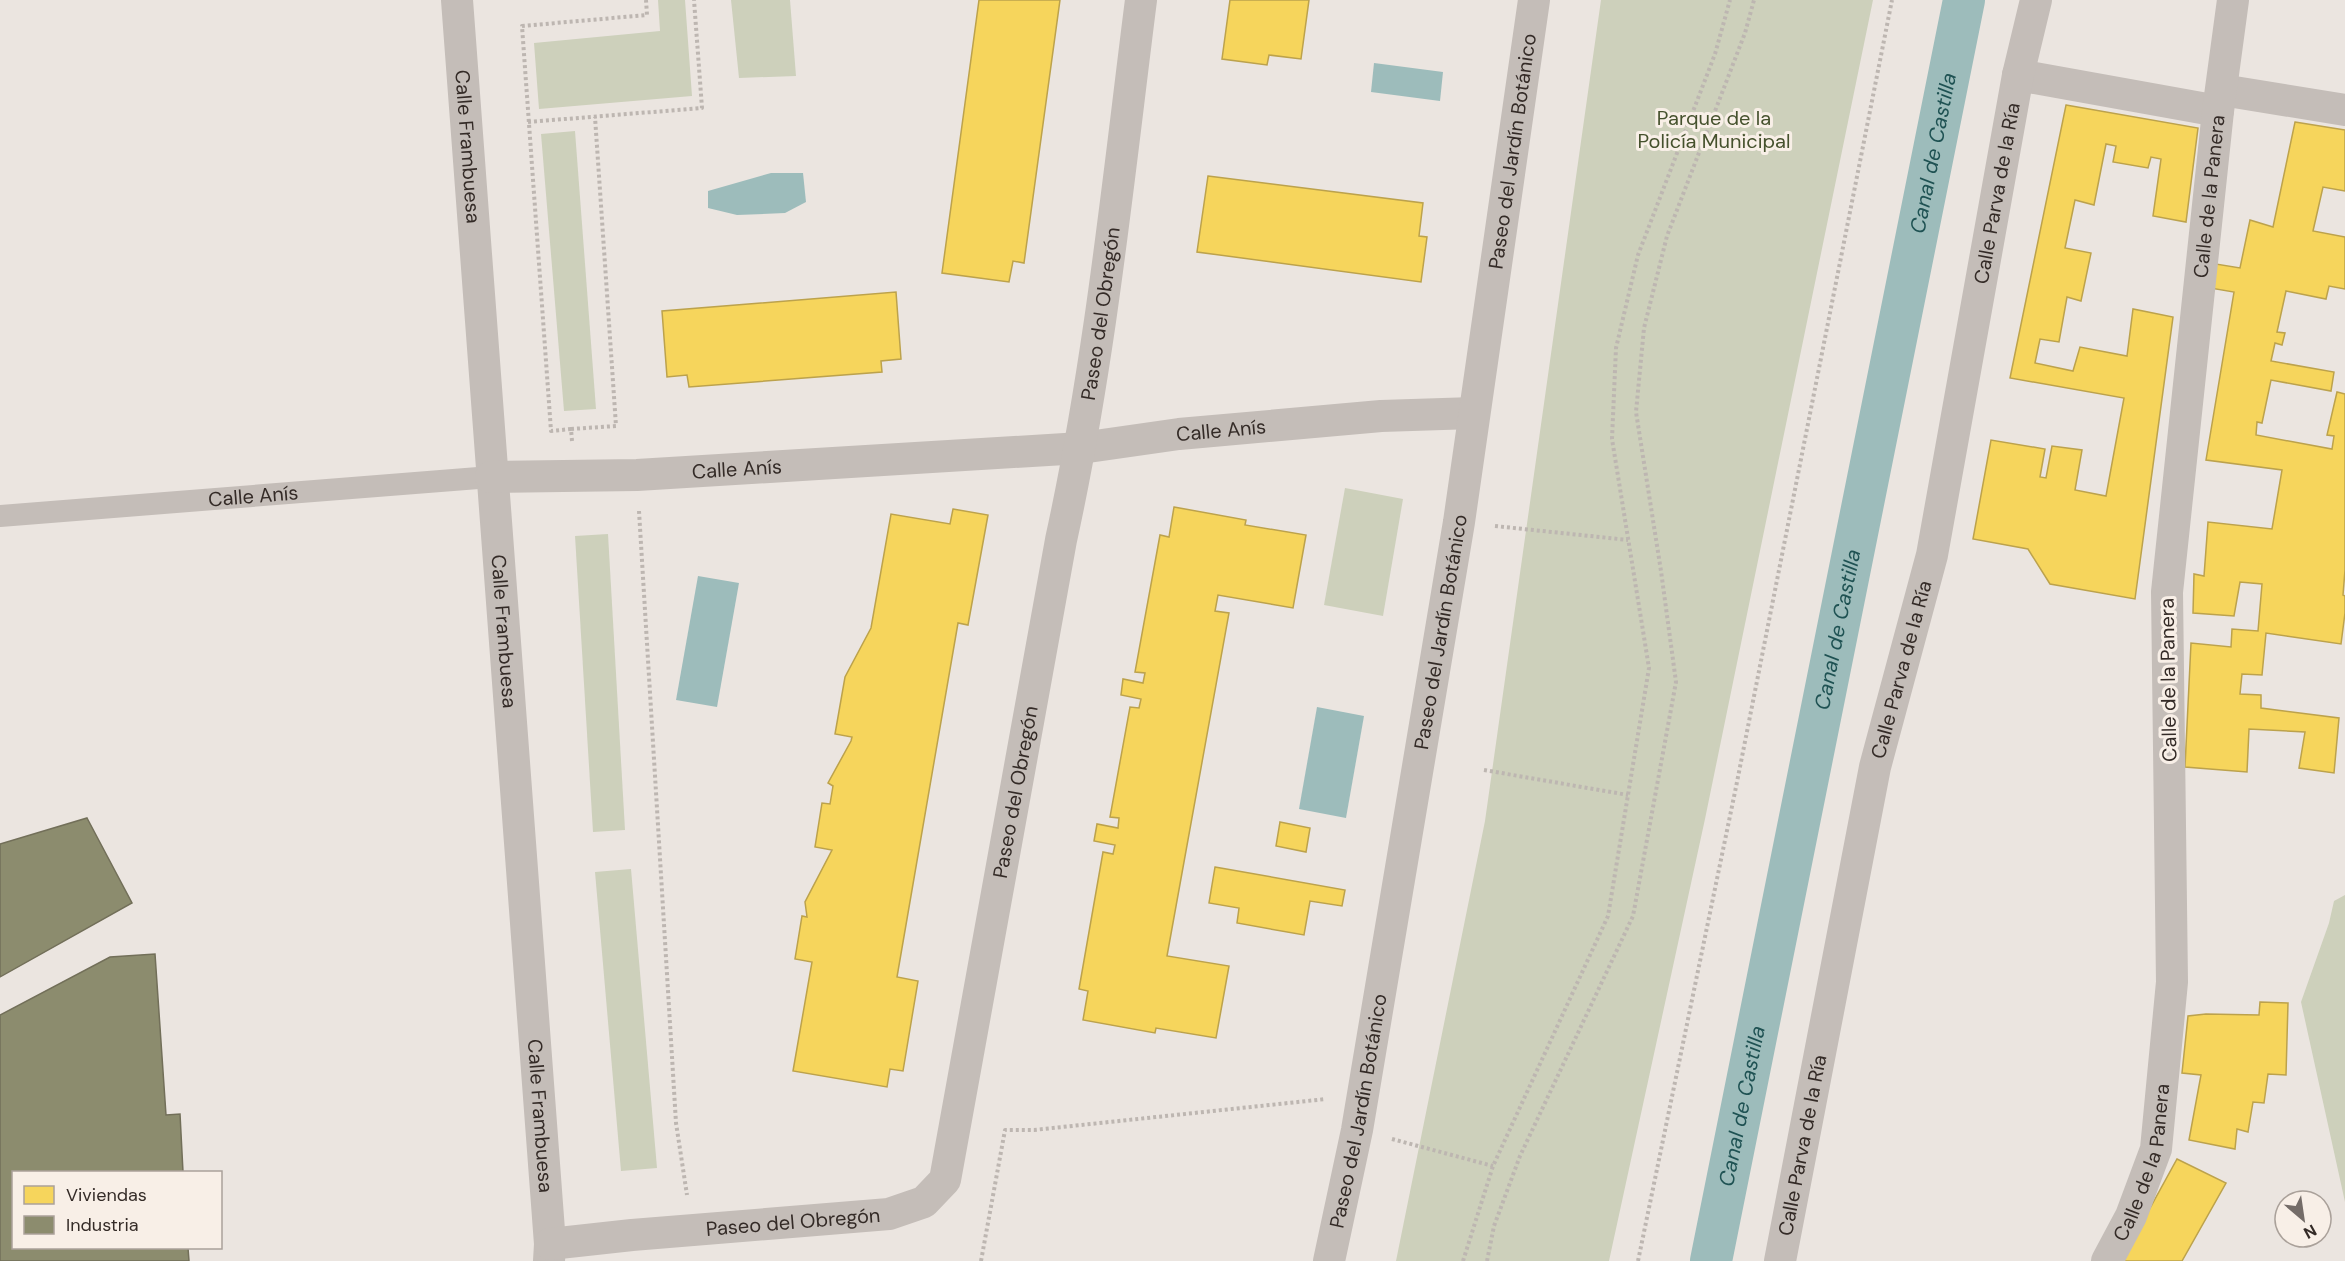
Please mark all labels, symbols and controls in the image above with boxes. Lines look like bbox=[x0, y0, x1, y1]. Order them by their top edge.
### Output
street label: Paseo del Jardín Botánico bbox=[1482, 32, 1542, 271]
street label: Calle Frambuesa bbox=[449, 69, 487, 224]
water label: Canal de Castilla bbox=[1904, 70, 1963, 236]
street label: Calle Parva de la Ría bbox=[1968, 101, 2026, 286]
park label: Parque de la Policía Municipal bbox=[1638, 105, 1790, 154]
street label: Calle de la Panera bbox=[2187, 114, 2231, 279]
street label: Paseo del Obregón bbox=[1075, 225, 1126, 402]
street label: Calle Anís bbox=[1175, 413, 1267, 447]
street label: Calle Anís bbox=[691, 453, 783, 485]
street label: Calle Anís bbox=[207, 479, 299, 512]
street label: Paseo del Jardín Botánico bbox=[1408, 513, 1473, 751]
water label: Canal de Castilla bbox=[1808, 547, 1867, 712]
street label: Calle Frambuesa bbox=[485, 553, 523, 709]
street label: Calle Parva de la Ría bbox=[1865, 577, 1938, 762]
street label: Calle de la Panera bbox=[2154, 598, 2182, 762]
street label: Paseo del Obregón bbox=[987, 704, 1044, 880]
street label: Paseo del Jardín Botánico bbox=[1323, 992, 1393, 1230]
water label: Canal de Castilla bbox=[1712, 1023, 1772, 1189]
street label: Calle Frambuesa bbox=[522, 1038, 559, 1194]
street label: Calle Parva de la Ría bbox=[1772, 1052, 1832, 1238]
street label: Calle de la Panera bbox=[2107, 1083, 2175, 1246]
legend bbox=[12, 1171, 222, 1249]
text: Viviendas bbox=[66, 1183, 147, 1207]
north arrow bbox=[2273, 1189, 2333, 1249]
street label: Paseo del Obregón bbox=[705, 1202, 881, 1242]
text: Industria bbox=[66, 1213, 139, 1237]
text: N bbox=[2300, 1220, 2320, 1244]

